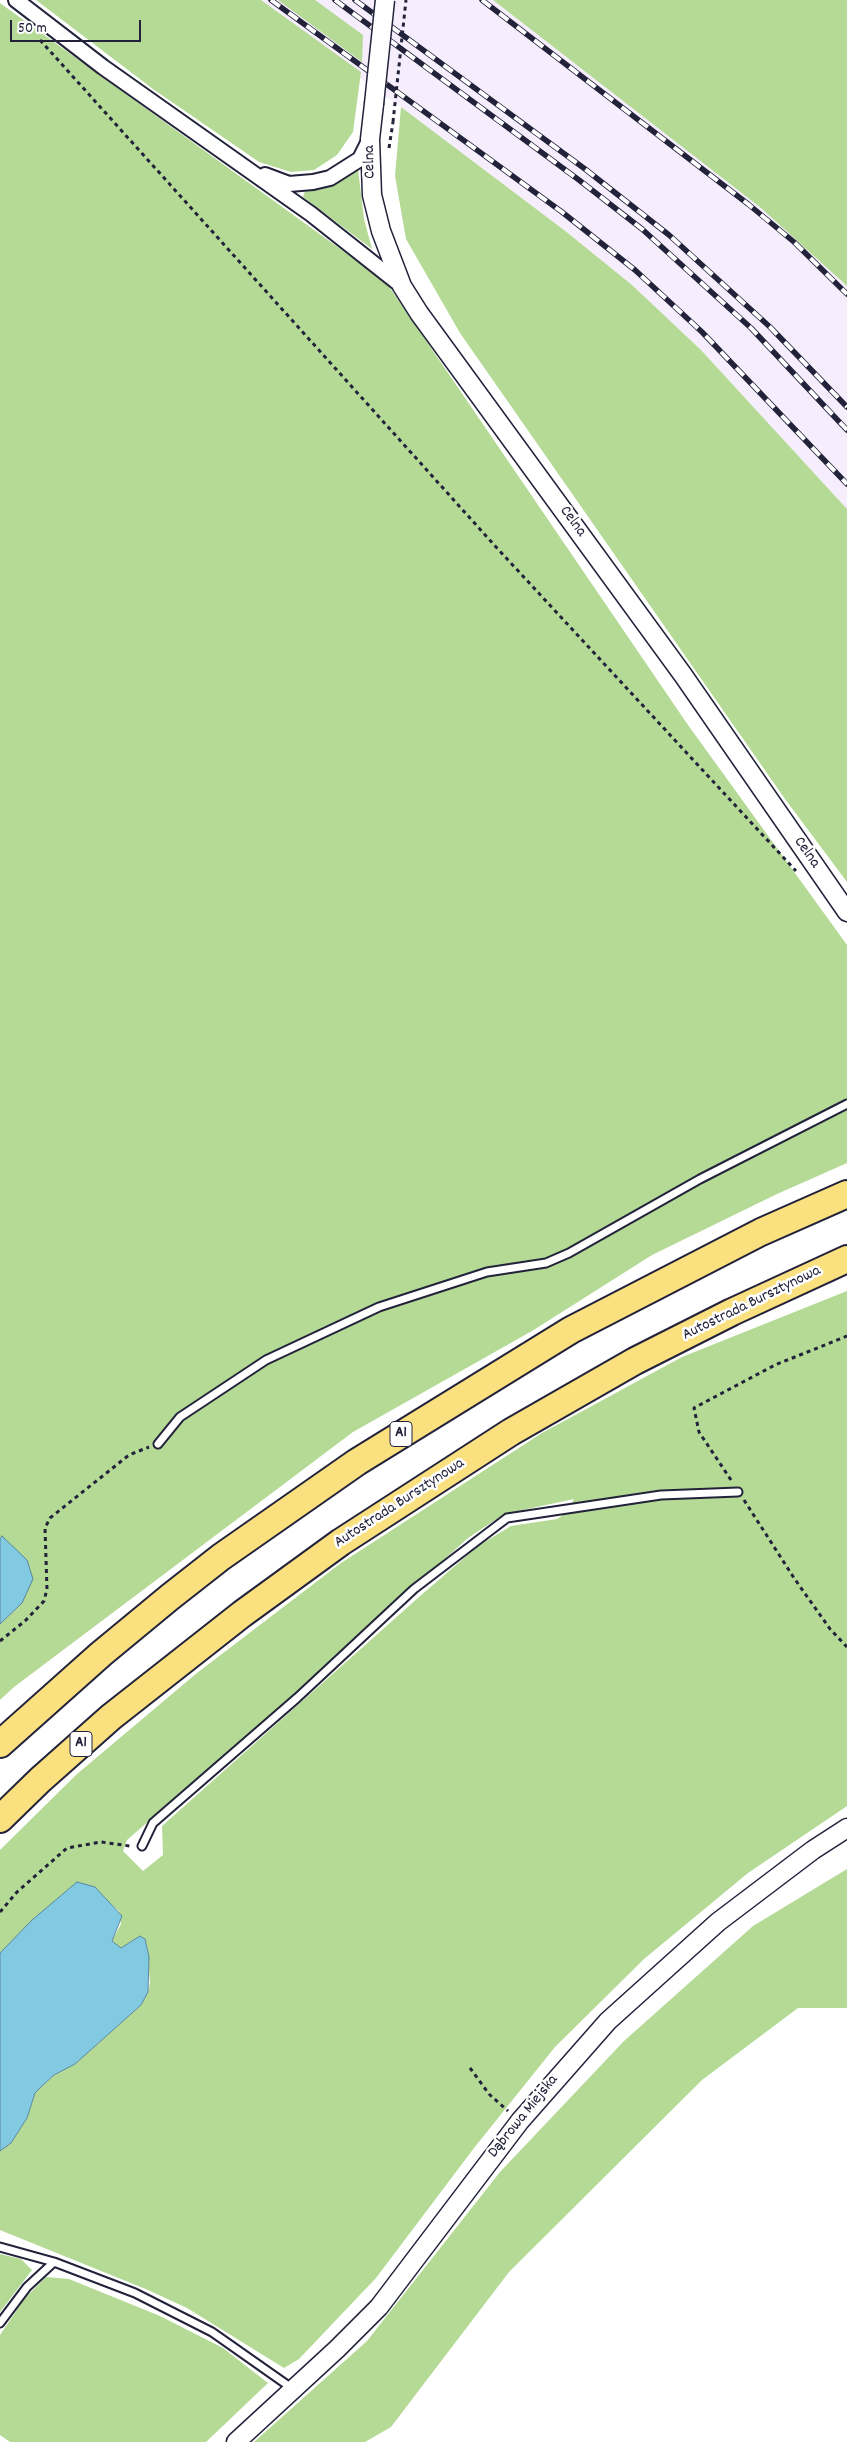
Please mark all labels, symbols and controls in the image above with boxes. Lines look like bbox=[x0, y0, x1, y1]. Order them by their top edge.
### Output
scale bar bbox=[12, 10, 144, 42]
text: 50 m bbox=[18, 18, 47, 40]
street label: Celna bbox=[361, 145, 381, 179]
street label: Celna bbox=[554, 503, 590, 541]
street label: Celna bbox=[788, 834, 824, 872]
street label: Autostrada Bursztynowa bbox=[680, 1262, 824, 1346]
road number: A1 bbox=[390, 1422, 412, 1446]
street label: Autostrada Bursztynowa bbox=[331, 1455, 469, 1553]
road number: A1 bbox=[70, 1732, 92, 1756]
street label: Dąbrowa Miejska bbox=[485, 2072, 563, 2162]

